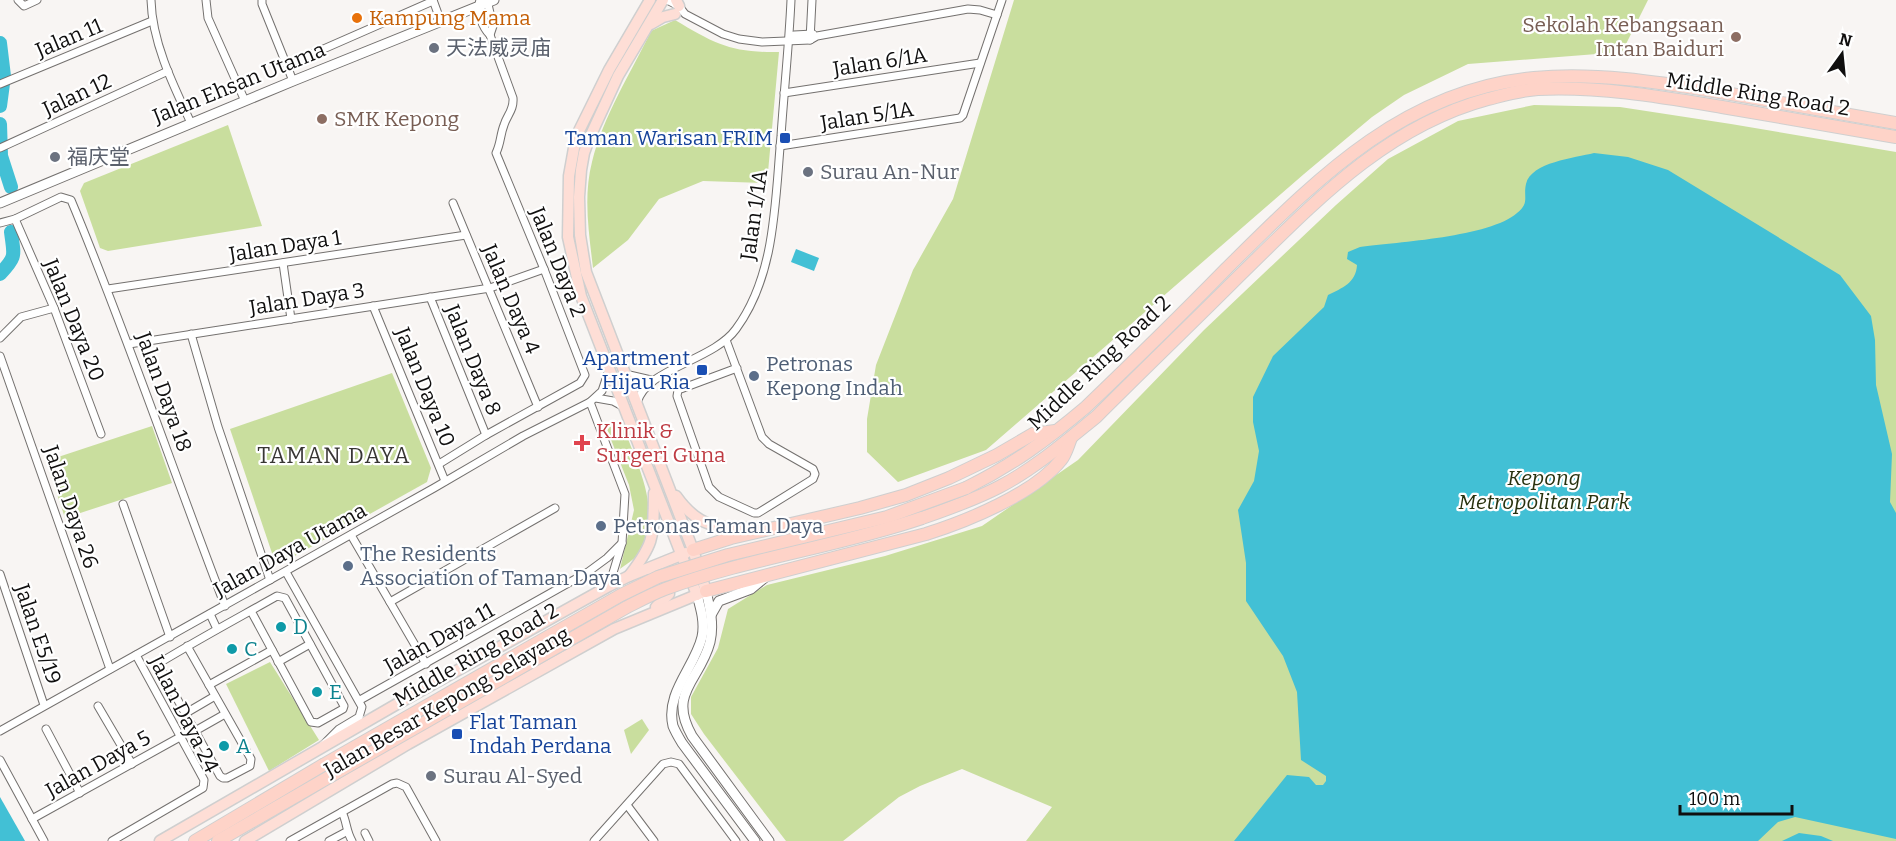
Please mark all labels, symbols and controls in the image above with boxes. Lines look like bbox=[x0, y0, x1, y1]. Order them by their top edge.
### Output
place label: Kampung Mama bbox=[369, 5, 531, 31]
marker: Kampung Mama bbox=[350, 11, 364, 25]
street label: Jalan 11 bbox=[31, 12, 107, 64]
place label: Sekolah Kebangsaan Intan Baiduri bbox=[1522, 12, 1724, 62]
north arrow bbox=[1812, 24, 1872, 84]
text: N bbox=[1837, 29, 1854, 51]
marker: Sekolah Kebangsaan Intan Baiduri bbox=[1729, 30, 1743, 44]
place label: 天法威灵庙 bbox=[446, 35, 551, 61]
street label: Jalan Ehsan Utama bbox=[148, 36, 330, 130]
marker: 天法威灵庙 bbox=[427, 41, 441, 55]
street label: Jalan 6/1A bbox=[830, 42, 929, 82]
street label: Middle Ring Road 2 bbox=[1664, 67, 1852, 121]
street label: Jalan 12 bbox=[38, 68, 115, 123]
street label: Jalan 5/1A bbox=[818, 96, 916, 136]
place label: SMK Kepong bbox=[334, 106, 459, 132]
marker: SMK Kepong bbox=[315, 112, 329, 126]
place label: Taman Warisan FRIM bbox=[565, 125, 773, 151]
marker: Taman Warisan FRIM bbox=[778, 131, 792, 145]
place label: 福庆堂 bbox=[67, 144, 130, 170]
marker: 福庆堂 bbox=[48, 150, 62, 164]
place label: Surau An-Nur bbox=[820, 159, 959, 185]
marker: Surau An-Nur bbox=[801, 165, 815, 179]
street label: Jalan 1/1A bbox=[735, 168, 773, 263]
street label: Jalan Daya 2 bbox=[524, 202, 592, 321]
street label: Jalan Daya 1 bbox=[226, 224, 343, 268]
street label: Jalan Daya 4 bbox=[476, 239, 546, 358]
street label: Jalan Daya 20 bbox=[37, 254, 110, 385]
street label: Jalan Daya 3 bbox=[246, 277, 367, 321]
street label: Middle Ring Road 2 bbox=[1022, 290, 1176, 436]
street label: Jalan Daya 8 bbox=[439, 300, 507, 419]
street label: Jalan Daya 10 bbox=[389, 323, 461, 451]
street label: Jalan Daya 18 bbox=[130, 328, 198, 456]
place label: Apartment Hijau Ria bbox=[582, 345, 691, 395]
place label: Petronas Kepong Indah bbox=[766, 351, 903, 401]
marker: Apartment Hijau Ria bbox=[695, 363, 709, 377]
marker: Petronas Kepong Indah bbox=[747, 369, 761, 383]
place label: Klinik & Surgeri Guna bbox=[596, 418, 726, 468]
marker: Klinik & Surgeri Guna bbox=[573, 434, 591, 452]
street label: Jalan Daya 26 bbox=[37, 441, 104, 572]
district label: TAMAN DAYA bbox=[257, 442, 411, 469]
park label: Kepong Metropolitan Park bbox=[1458, 465, 1630, 515]
street label: Jalan Daya Utama bbox=[208, 497, 371, 603]
place label: Petronas Taman Daya bbox=[613, 513, 824, 539]
marker: Petronas Taman Daya bbox=[594, 519, 608, 533]
place label: The Residents Association of Taman Daya bbox=[360, 541, 621, 591]
marker: The Residents Association of Taman Daya bbox=[341, 559, 355, 573]
street label: Jalan E5/19 bbox=[8, 579, 67, 688]
street label: Jalan Daya 11 bbox=[379, 597, 499, 679]
street label: Middle Ring Road 2 bbox=[389, 597, 563, 713]
place label: D bbox=[293, 614, 308, 640]
marker: D bbox=[274, 620, 288, 634]
street label: Jalan Besar Kepong Selayang bbox=[319, 621, 575, 784]
place label: C bbox=[244, 636, 258, 662]
marker: C bbox=[225, 642, 239, 656]
street label: Jalan Daya 24 bbox=[143, 650, 225, 777]
place label: E bbox=[329, 679, 342, 705]
marker: E bbox=[310, 685, 324, 699]
place label: Flat Taman Indah Perdana bbox=[469, 709, 612, 759]
street label: Jalan Daya 5 bbox=[40, 725, 155, 804]
marker: Flat Taman Indah Perdana bbox=[450, 727, 464, 741]
place label: A bbox=[236, 733, 251, 759]
marker: A bbox=[217, 739, 231, 753]
place label: Surau Al-Syed bbox=[443, 763, 582, 789]
marker: Surau Al-Syed bbox=[424, 769, 438, 783]
scale bar bbox=[1680, 778, 1792, 816]
text: 100 m bbox=[1689, 788, 1740, 810]

